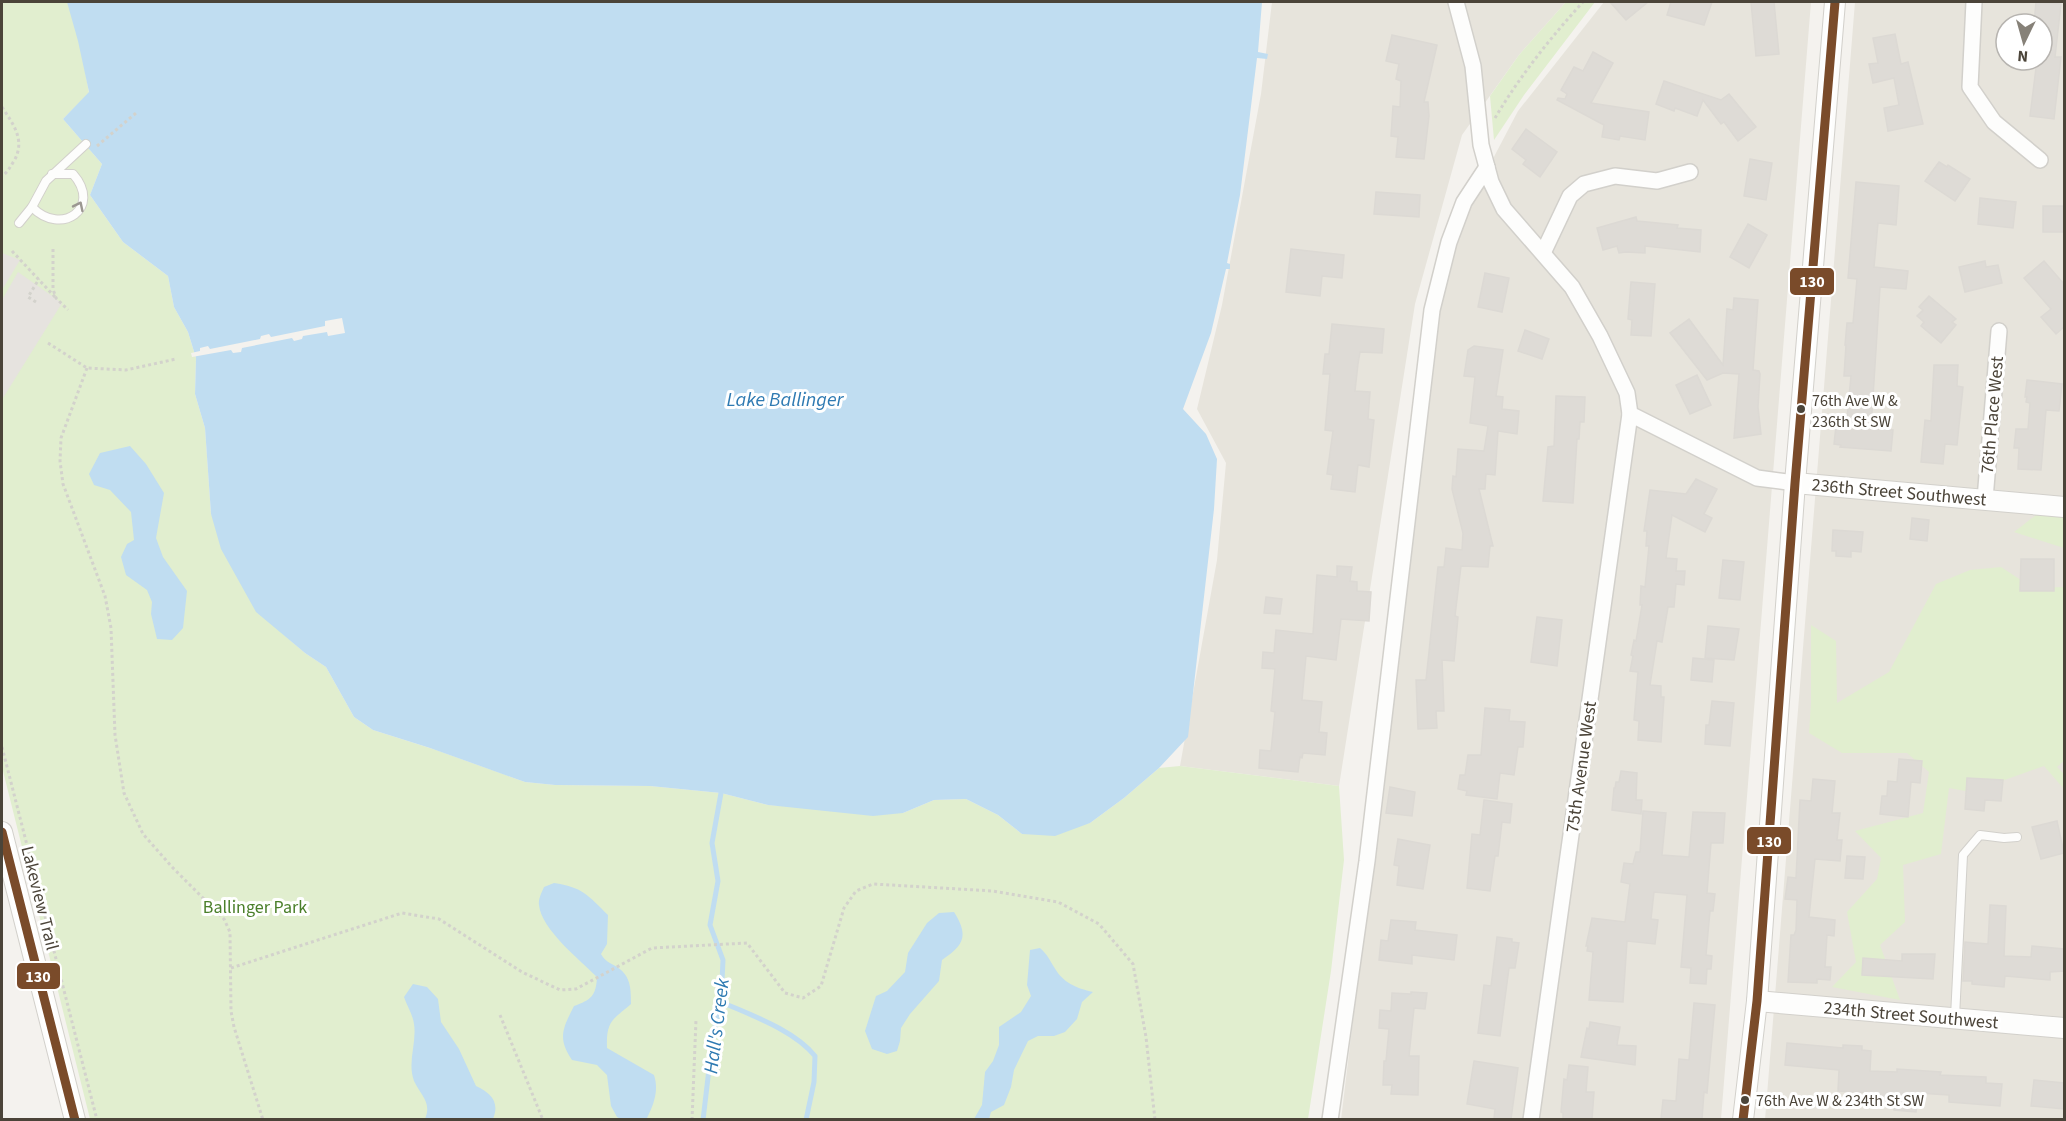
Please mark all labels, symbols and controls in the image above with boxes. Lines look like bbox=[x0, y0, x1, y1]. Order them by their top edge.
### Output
north arrow bbox=[1994, 12, 2054, 72]
text: N bbox=[2017, 45, 2029, 67]
one-way arrow bbox=[71, 201, 83, 212]
line badge: 130 bbox=[1789, 267, 1835, 296]
text: 130 bbox=[1799, 271, 1825, 293]
street label: 76th Place West bbox=[1975, 355, 2010, 475]
water label: Lake Ballinger bbox=[727, 386, 845, 414]
place label: 76th Ave W & 236th St SW bbox=[1812, 390, 1898, 433]
marker: 76th Ave W & 236th St SW bbox=[1795, 403, 1807, 415]
street label: 236th Street Southwest bbox=[1811, 472, 1987, 513]
street label: 75th Avenue West bbox=[1560, 700, 1603, 835]
line badge: 130 bbox=[1746, 826, 1792, 855]
text: 130 bbox=[1756, 831, 1782, 853]
street label: Lakeview Trail bbox=[14, 843, 65, 953]
park label: Ballinger Park bbox=[203, 895, 307, 920]
line badge: 130 bbox=[16, 962, 61, 990]
text: 130 bbox=[25, 966, 51, 988]
water label: Hall's Creek bbox=[697, 976, 737, 1075]
street label: 234th Street Southwest bbox=[1823, 995, 1999, 1036]
place label: 76th Ave W & 234th St SW bbox=[1756, 1090, 1925, 1112]
marker: 76th Ave W & 234th St SW bbox=[1739, 1094, 1751, 1106]

